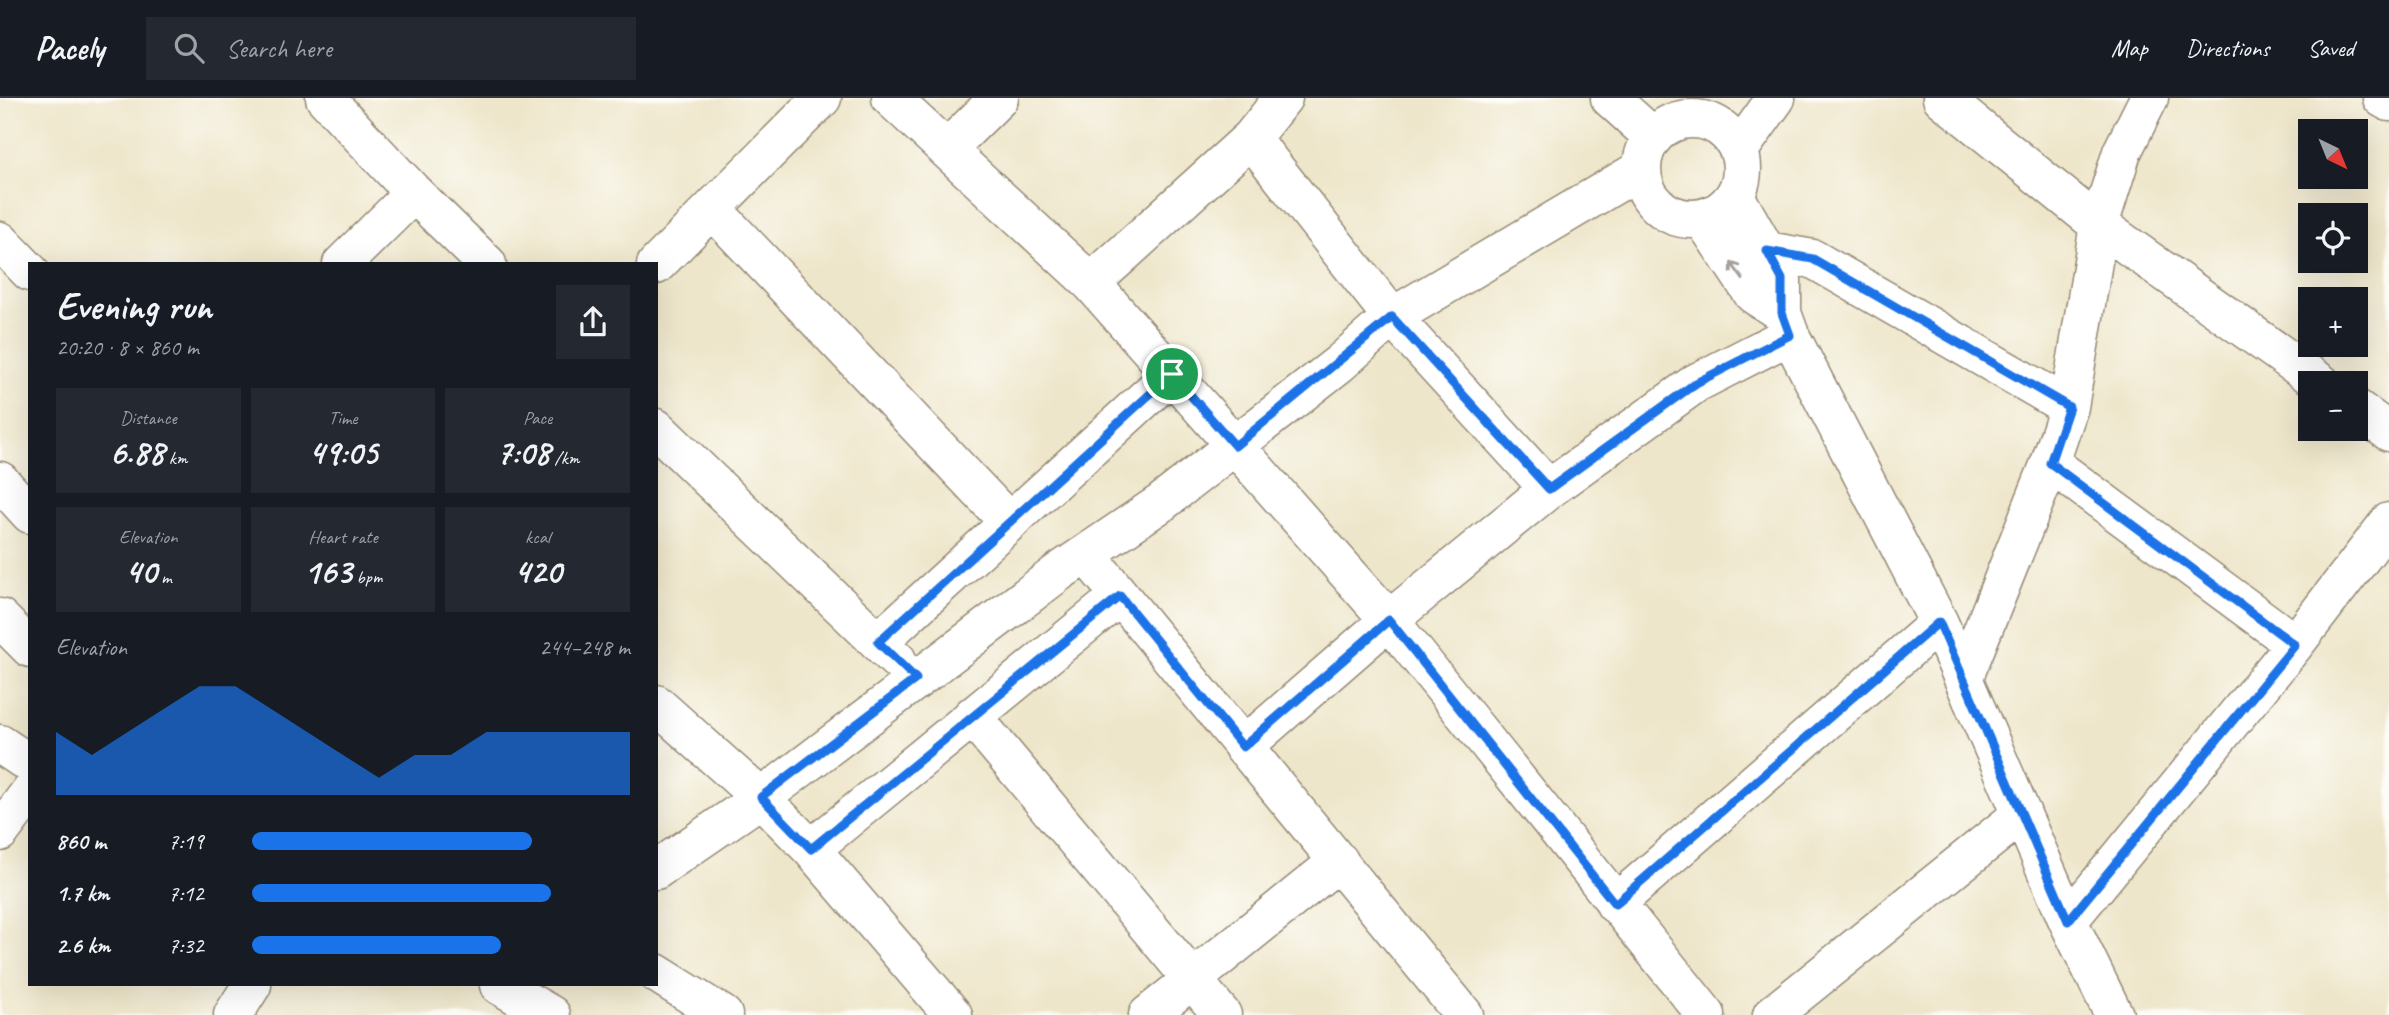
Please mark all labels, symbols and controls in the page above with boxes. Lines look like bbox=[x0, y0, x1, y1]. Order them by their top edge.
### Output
search box bbox=[146, 17, 636, 80]
text: Pacely bbox=[35, 27, 104, 69]
icon: search bbox=[170, 29, 208, 67]
text: Search here bbox=[226, 32, 332, 65]
text: Map bbox=[2111, 33, 2148, 63]
text: Directions bbox=[2186, 33, 2269, 63]
text: Saved bbox=[2307, 33, 2354, 63]
north arrow bbox=[2298, 119, 2368, 189]
map controls bbox=[2298, 119, 2368, 441]
button: locate bbox=[2298, 203, 2368, 273]
one-way arrow bbox=[1730, 262, 1744, 281]
text: Evening run bbox=[56, 283, 212, 330]
button: share bbox=[556, 285, 630, 359]
button: + bbox=[2298, 287, 2368, 357]
text: 20:20 · 8 × 860 m bbox=[56, 333, 199, 362]
pin bbox=[1142, 344, 1202, 404]
icon: arrive bbox=[1153, 355, 1191, 393]
button: − bbox=[2298, 371, 2368, 441]
text: Distance bbox=[120, 406, 177, 430]
text: Time bbox=[328, 406, 358, 430]
text: Pace bbox=[523, 406, 552, 430]
text: 6.88 bbox=[109, 430, 164, 475]
text: 49:05 bbox=[309, 430, 377, 475]
text: 7:08 bbox=[496, 430, 550, 475]
text: km bbox=[164, 446, 187, 470]
text: /km bbox=[550, 446, 579, 470]
text: Elevation bbox=[119, 525, 178, 549]
text: Heart rate bbox=[308, 525, 378, 549]
text: kcal bbox=[525, 525, 550, 549]
text: 40 bbox=[125, 549, 156, 594]
text: 163 bbox=[304, 549, 352, 594]
text: 420 bbox=[514, 549, 561, 594]
text: m bbox=[156, 565, 172, 589]
text: bpm bbox=[352, 565, 382, 589]
text: Elevation bbox=[56, 633, 127, 662]
text: 244–248 m bbox=[539, 633, 630, 662]
text: 860 m bbox=[56, 827, 106, 856]
text: 7:19 bbox=[168, 827, 204, 856]
text: 1.7 km bbox=[56, 879, 109, 908]
text: 7:12 bbox=[168, 879, 204, 908]
text: 2.6 km bbox=[56, 931, 110, 960]
text: 7:32 bbox=[168, 931, 204, 960]

